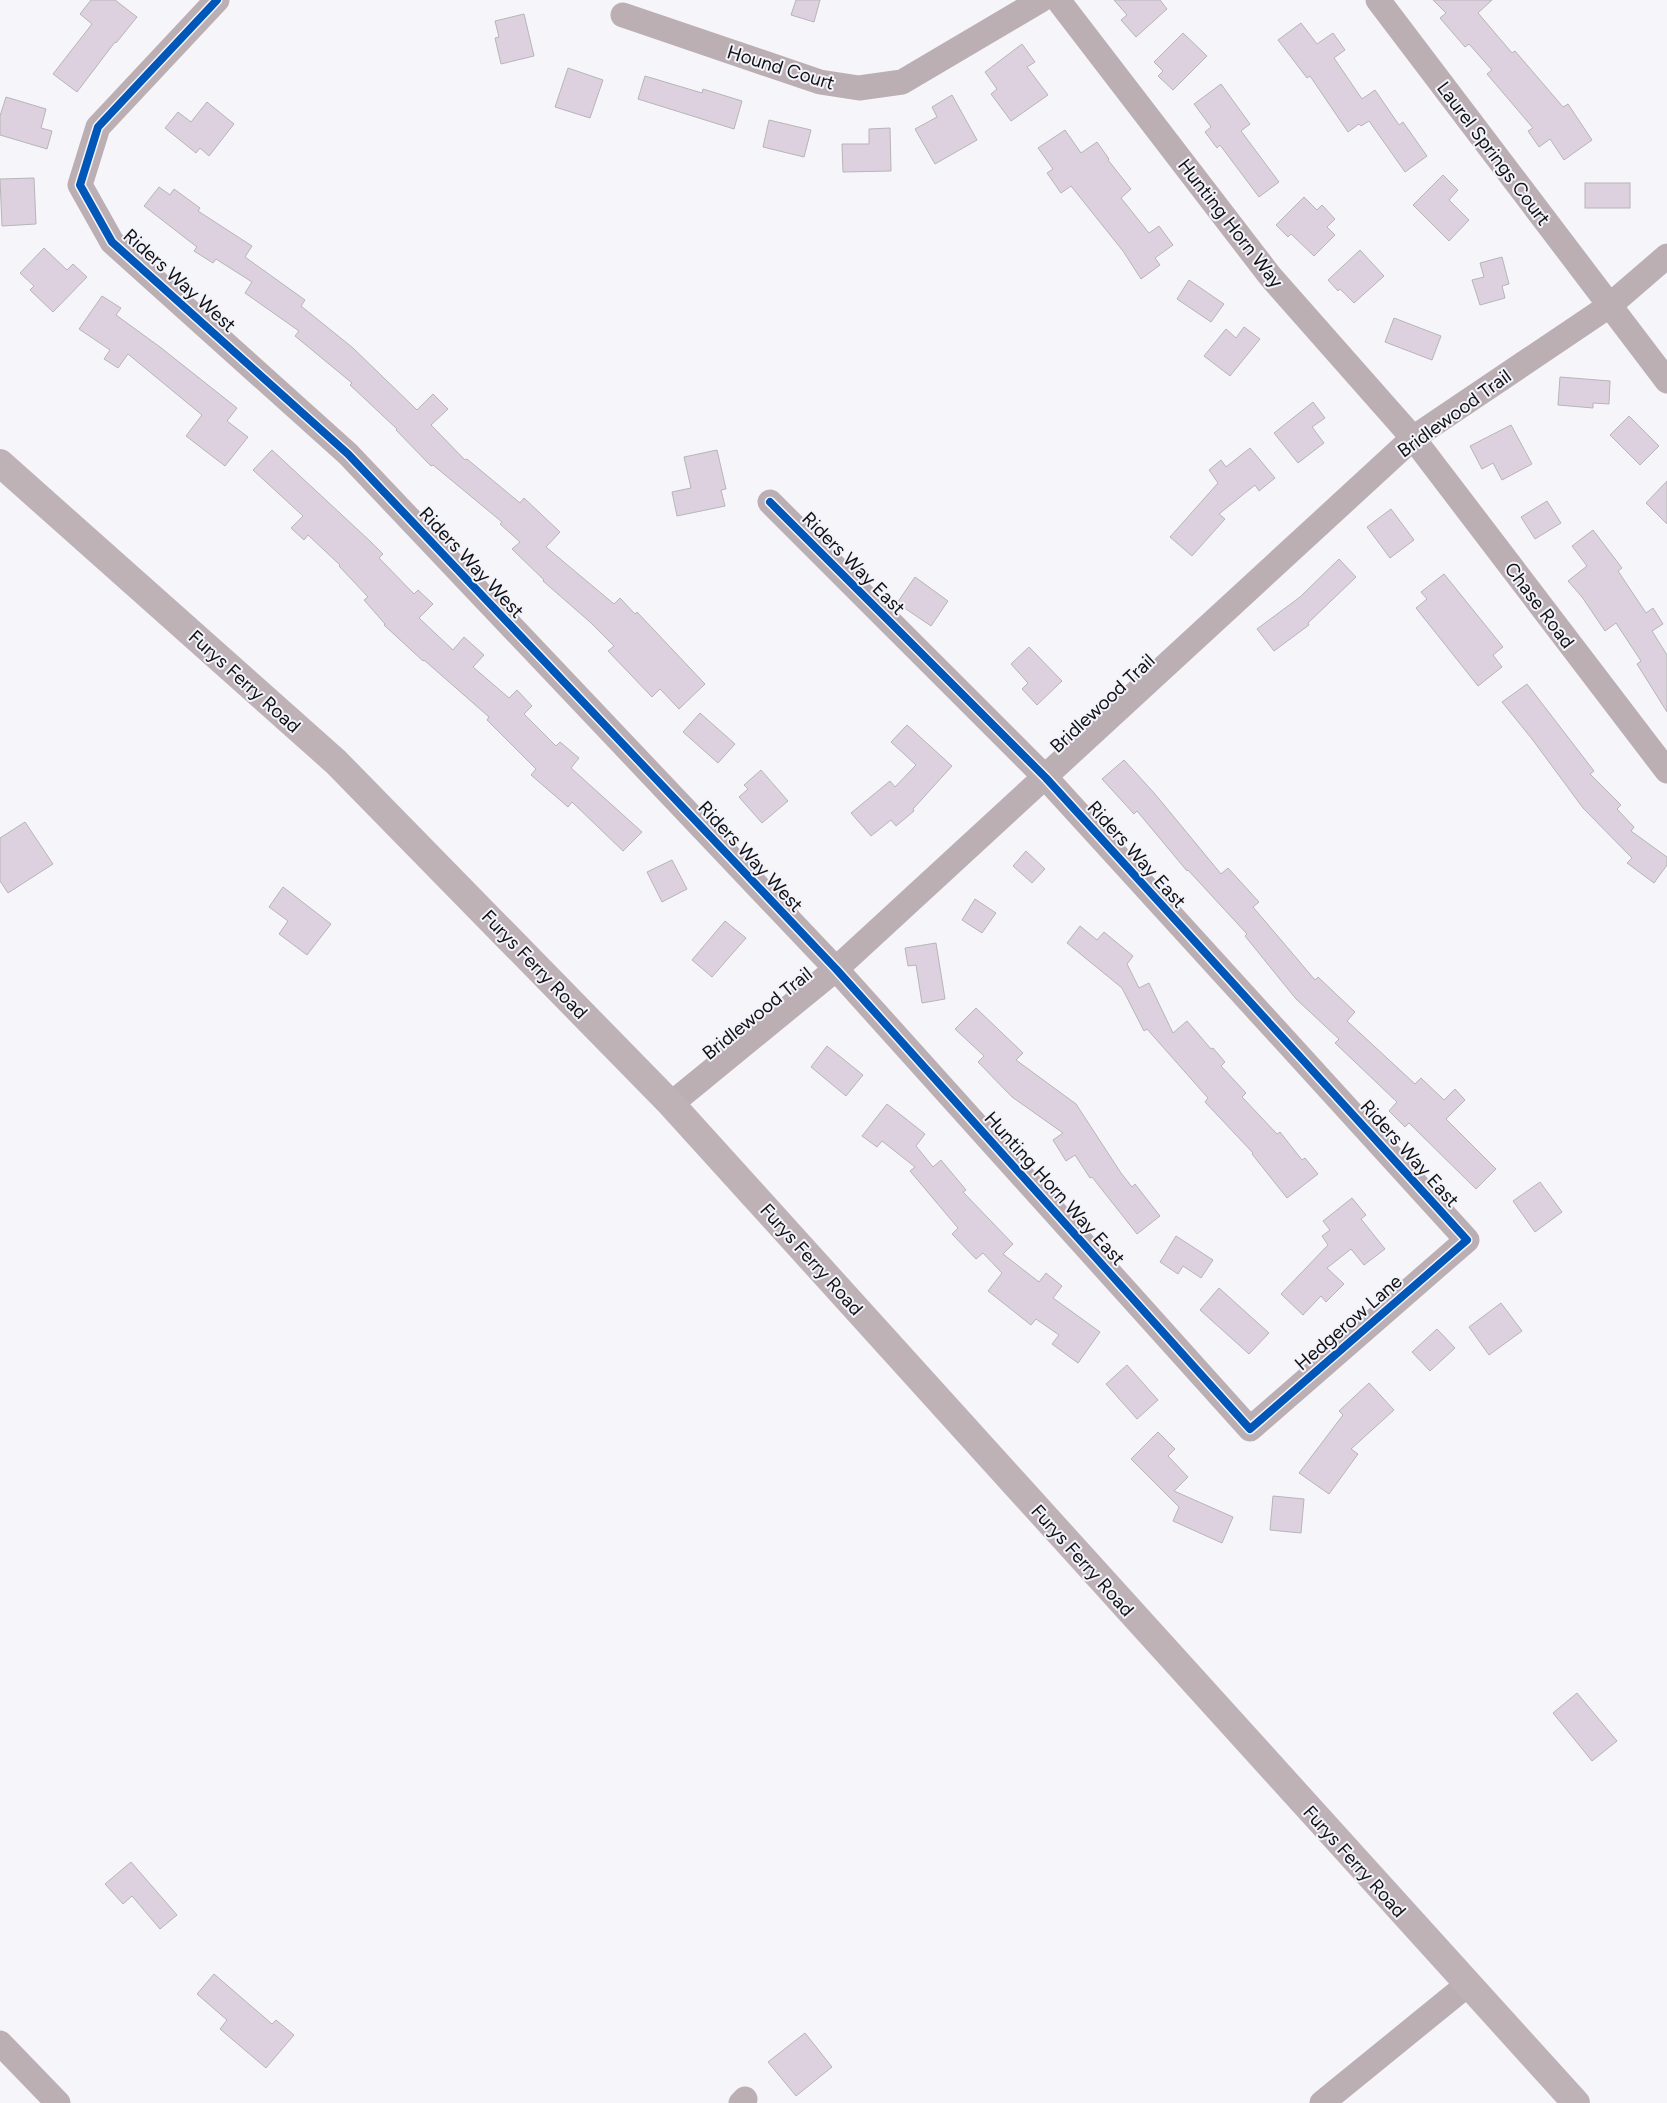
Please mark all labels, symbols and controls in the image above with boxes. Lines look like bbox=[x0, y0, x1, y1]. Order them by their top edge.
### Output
street label: Hound Court bbox=[724, 40, 837, 95]
street label: Laurel Springs Court bbox=[1432, 77, 1555, 230]
street label: Hunting Horn Way bbox=[1173, 154, 1288, 292]
street label: Riders Way West bbox=[119, 224, 241, 337]
street label: Bridlewood Trail bbox=[1393, 365, 1516, 462]
street label: Riders Way West bbox=[414, 502, 529, 623]
street label: Riders Way East bbox=[797, 507, 910, 620]
street label: Chase Road bbox=[1500, 558, 1579, 653]
street label: Furys Ferry Road bbox=[184, 625, 305, 738]
street label: Bridlewood Trail bbox=[1045, 649, 1159, 758]
street label: Riders Way West bbox=[693, 796, 808, 917]
street label: Riders Way East bbox=[1082, 796, 1191, 913]
street label: Furys Ferry Road bbox=[477, 905, 592, 1024]
street label: Bridlewood Trail bbox=[698, 962, 817, 1065]
street label: Riders Way East bbox=[1355, 1095, 1464, 1212]
street label: Hunting Horn Way East bbox=[979, 1107, 1130, 1270]
street label: Furys Ferry Road bbox=[755, 1199, 868, 1320]
street label: Hedgerow Lane bbox=[1290, 1270, 1407, 1375]
street label: Furys Ferry Road bbox=[1026, 1500, 1139, 1621]
street label: Furys Ferry Road bbox=[1298, 1801, 1411, 1922]

